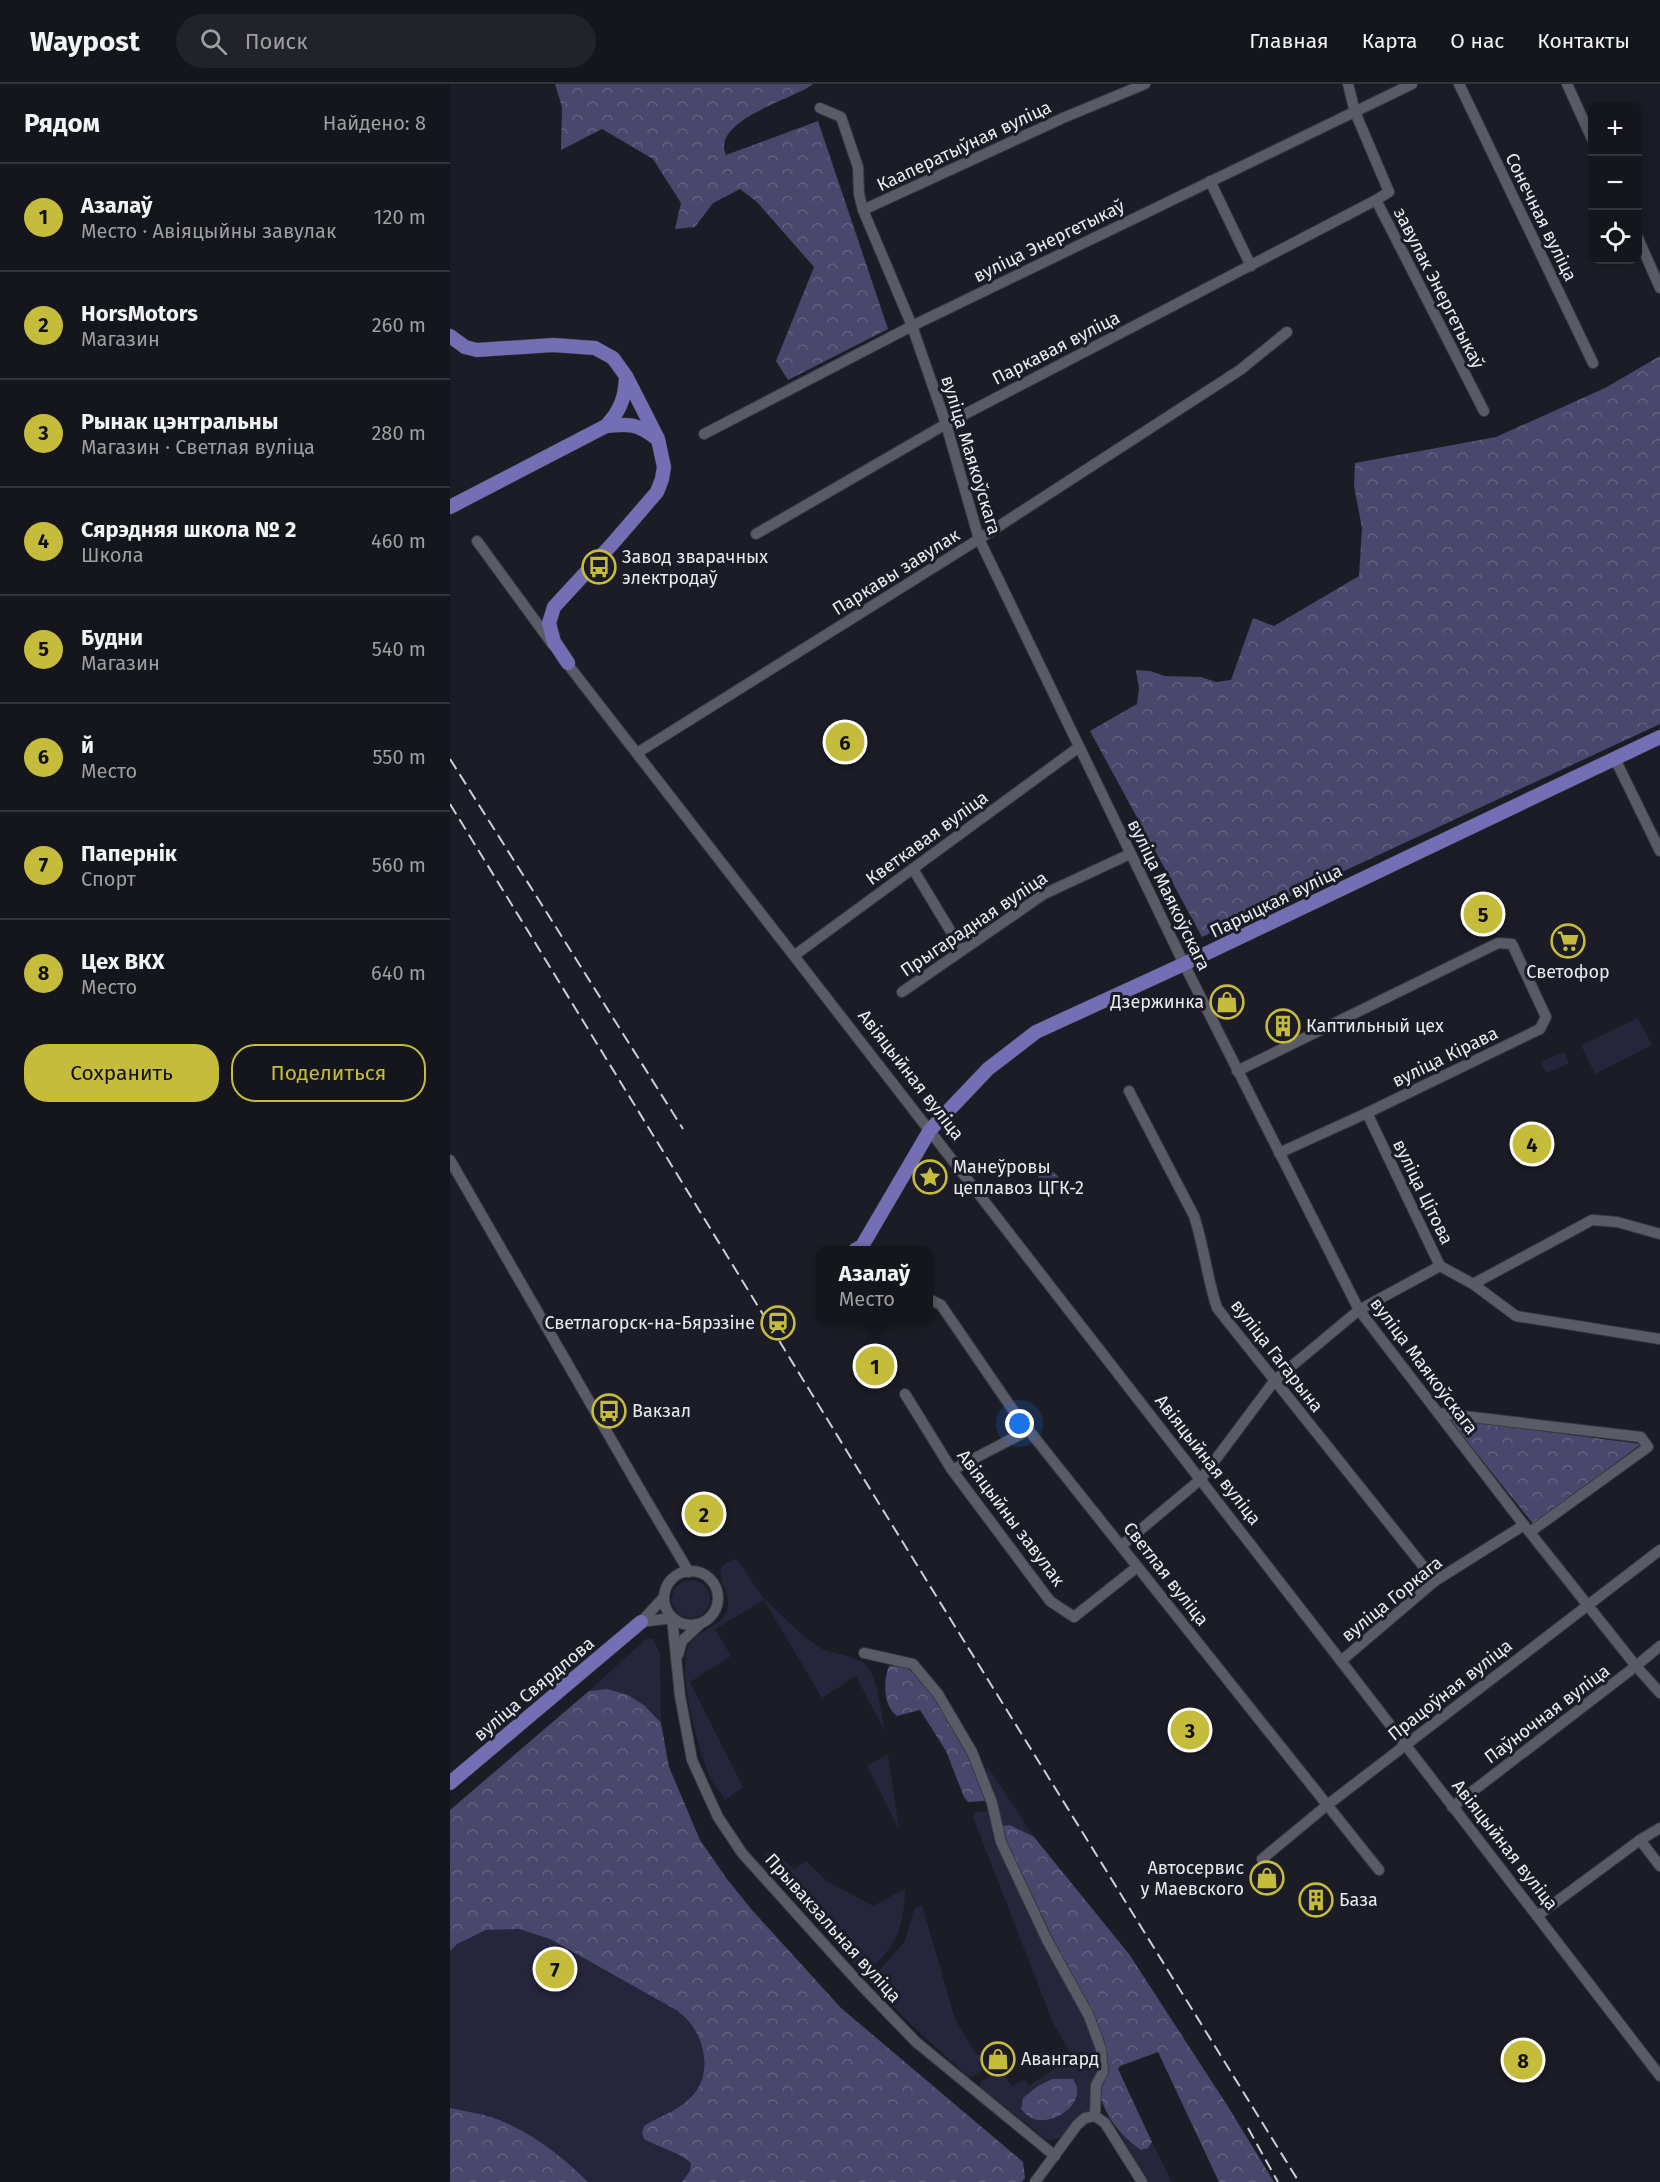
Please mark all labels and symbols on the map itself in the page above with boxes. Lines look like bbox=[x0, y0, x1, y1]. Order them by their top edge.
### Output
street label: Кааператыўная вуліца bbox=[873, 96, 1055, 196]
street label: Сонечная вуліца bbox=[1500, 149, 1582, 285]
street label: вуліца Энергетыкаў bbox=[970, 195, 1128, 287]
street label: завулак Энергетыкаў bbox=[1389, 204, 1489, 372]
street label: Паркавая вуліца bbox=[989, 306, 1123, 390]
street label: вуліца Маякоўскага bbox=[936, 373, 1006, 537]
street label: Паркавы завулак bbox=[828, 524, 964, 620]
place label: Завод зварачных электродаў bbox=[622, 546, 768, 589]
bus stop icon: Завод зварачных электродаў bbox=[581, 549, 617, 585]
pin: 6 bbox=[826, 720, 864, 764]
street label: Кветкавая вуліца bbox=[862, 786, 992, 890]
street label: вуліца Маякоўскага bbox=[1123, 816, 1215, 974]
street label: Парыцкая вуліца bbox=[1206, 859, 1346, 943]
street label: Прыгарадная вуліца bbox=[896, 867, 1052, 981]
pin: 5 bbox=[1464, 892, 1502, 936]
supermarket icon: Светофор bbox=[1550, 923, 1586, 959]
place label: Светофор bbox=[1526, 961, 1610, 983]
shop icon: Дзержинка bbox=[1209, 984, 1245, 1020]
place label: Дзержинка bbox=[1109, 991, 1204, 1013]
street label: Авіяцыйная вуліца bbox=[853, 1005, 969, 1145]
building icon: Каптильный цех bbox=[1265, 1008, 1301, 1044]
place label: Каптильный цех bbox=[1306, 1015, 1444, 1037]
street label: вуліца Кірава bbox=[1389, 1022, 1501, 1092]
pin: 4 bbox=[1512, 1122, 1552, 1166]
street label: вуліца Цітова bbox=[1388, 1136, 1458, 1248]
place label: Манеўровы цеплавоз ЦГК-2 bbox=[953, 1156, 1084, 1199]
place icon: Манеўровы цеплавоз ЦГК-2 bbox=[912, 1159, 948, 1195]
street label: вуліца Маякоўскага bbox=[1365, 1293, 1483, 1439]
street label: вуліца Гагарына bbox=[1226, 1295, 1328, 1417]
station icon: Светлагорск-на-Бярэзіне bbox=[760, 1305, 796, 1341]
place label: Светлагорск-на-Бярэзіне bbox=[544, 1312, 755, 1334]
pin: 1 bbox=[856, 1344, 894, 1388]
street label: Авіяцыйная вуліца bbox=[1150, 1390, 1266, 1530]
bus stop icon: Вакзал bbox=[591, 1393, 627, 1429]
place label: Вакзал bbox=[632, 1400, 691, 1422]
your location bbox=[1005, 1409, 1034, 1438]
street label: Авіяцыйны завулак bbox=[952, 1445, 1070, 1591]
pin: 2 bbox=[684, 1492, 724, 1536]
street label: Светлая вуліца bbox=[1119, 1518, 1213, 1630]
street label: вуліца Горкага bbox=[1337, 1552, 1447, 1646]
street label: вуліца Свярдлова bbox=[469, 1632, 599, 1746]
street label: Працоўная вуліца bbox=[1384, 1635, 1516, 1745]
street label: Паўночная вуліца bbox=[1480, 1660, 1614, 1768]
pin: 3 bbox=[1170, 1708, 1210, 1752]
street label: Авіяцыйная вуліца bbox=[1447, 1775, 1563, 1915]
street label: Прывакзальная вуліца bbox=[760, 1849, 906, 2007]
place label: Автосервис у Маевского bbox=[1141, 1857, 1244, 1900]
shop icon: Автосервис у Маевского bbox=[1249, 1860, 1285, 1896]
building icon: База bbox=[1298, 1882, 1334, 1918]
place label: База bbox=[1339, 1889, 1378, 1911]
pin: 7 bbox=[536, 1946, 574, 1992]
pin: 8 bbox=[1504, 2038, 1542, 2082]
shop icon: Авангард bbox=[980, 2041, 1016, 2077]
place label: Авангард bbox=[1021, 2048, 1099, 2070]

